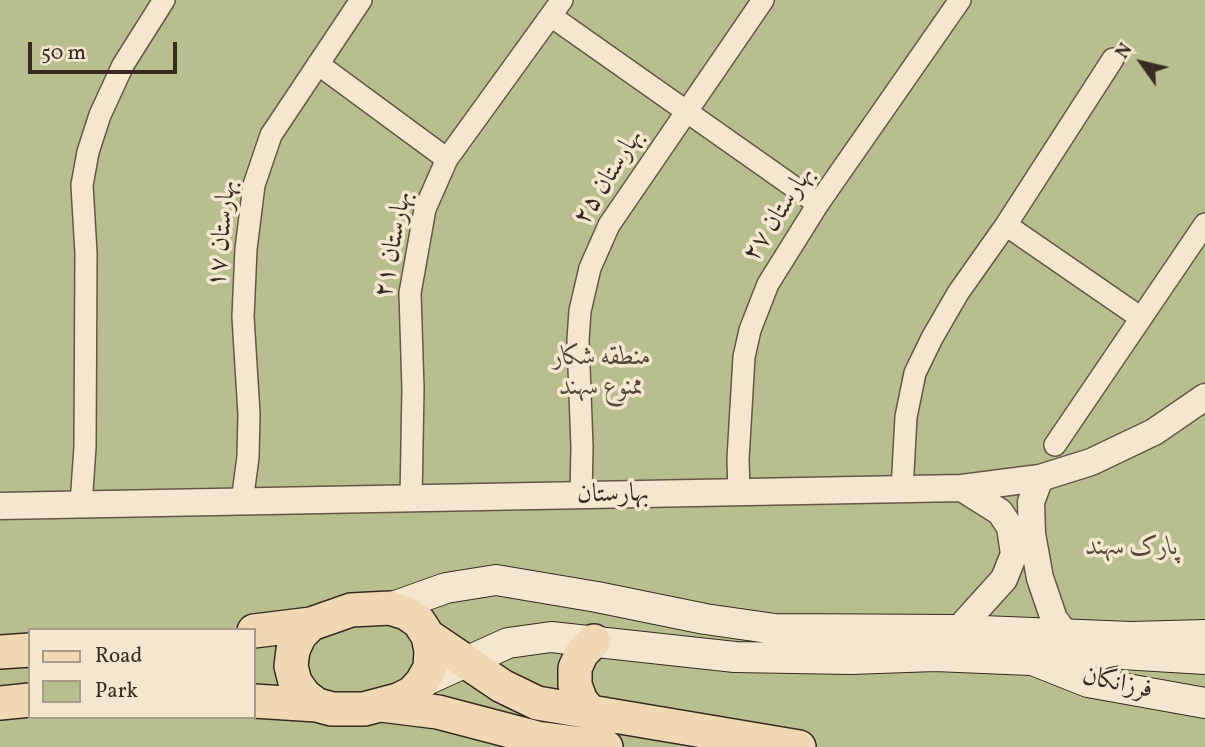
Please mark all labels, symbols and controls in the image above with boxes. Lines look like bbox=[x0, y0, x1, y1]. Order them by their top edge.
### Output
scale bar bbox=[32, 28, 180, 72]
north arrow bbox=[1107, 28, 1177, 98]
text: N bbox=[1110, 38, 1139, 64]
text: 50 m bbox=[41, 39, 86, 68]
street label: بهارستان ۲۵ bbox=[568, 124, 652, 232]
street label: بهارستان ۲۷ bbox=[738, 161, 822, 269]
street label: بهارستان ۱۷ bbox=[203, 179, 245, 289]
street label: بهارستان ۲۱ bbox=[369, 189, 421, 301]
park label: منطقه شکار ممنوع سهند bbox=[553, 343, 651, 404]
street label: بهارستان bbox=[577, 480, 649, 512]
park label: پارک سهند bbox=[1086, 533, 1178, 565]
legend bbox=[28, 628, 256, 719]
text: Road bbox=[95, 642, 142, 671]
street label: فرزانگان bbox=[1079, 662, 1155, 708]
text: Park bbox=[95, 677, 138, 706]

